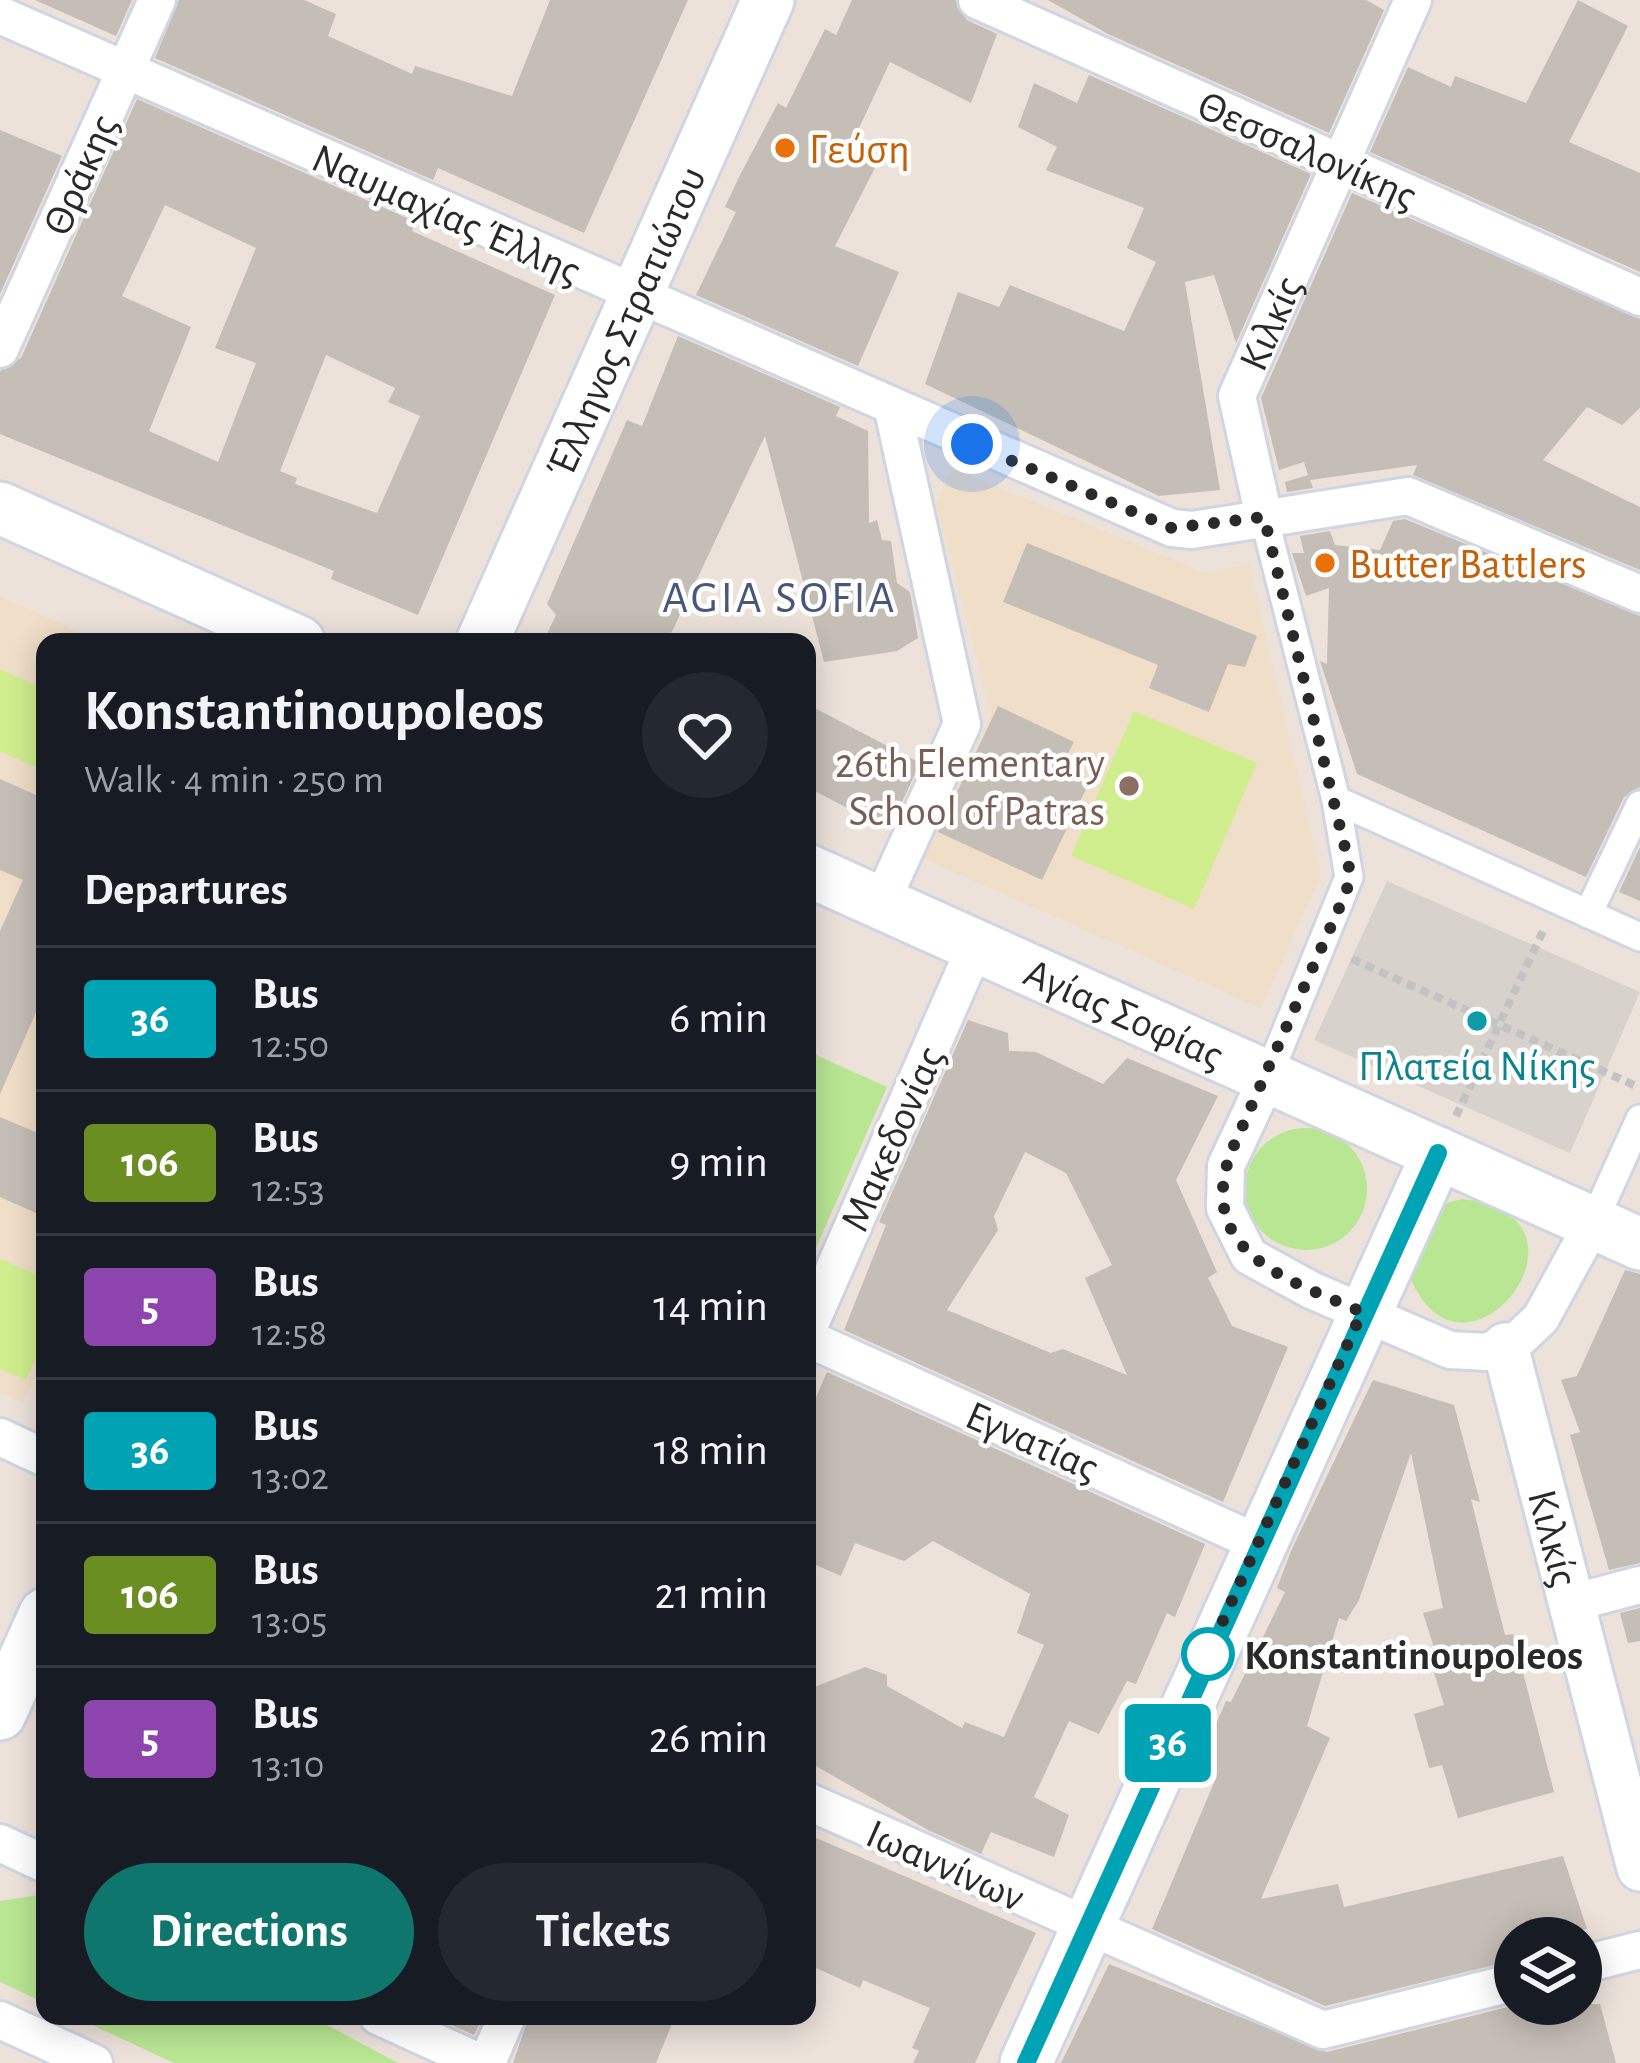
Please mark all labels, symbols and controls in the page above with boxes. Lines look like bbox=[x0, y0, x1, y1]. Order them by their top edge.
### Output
street label: Θεσσαλονίκης bbox=[1192, 84, 1423, 218]
street label: Θράκης bbox=[36, 108, 126, 241]
place label: Γεύση bbox=[809, 129, 910, 171]
marker: Γεύση bbox=[772, 135, 798, 161]
street label: Ναυμαχίας Έλλης bbox=[306, 137, 587, 293]
street label: Έλληνος Στρατιώτου bbox=[539, 161, 714, 484]
street label: Κιλκίς bbox=[1232, 270, 1310, 377]
your location bbox=[942, 414, 1002, 474]
place label: Butter Battlers bbox=[1349, 544, 1587, 586]
marker: Butter Battlers bbox=[1312, 550, 1338, 576]
district label: AGIA SOFIA bbox=[662, 576, 898, 621]
button: heart bbox=[642, 672, 768, 798]
text: Konstantinoupoleos bbox=[84, 683, 544, 740]
place label: 26th Elementary School of Patras bbox=[835, 743, 1105, 833]
text: Walk · 4 min · 250 m bbox=[84, 761, 384, 800]
marker: 26th Elementary School of Patras bbox=[1116, 773, 1142, 799]
text: Departures bbox=[84, 868, 288, 913]
street label: Αγίας Σοφίας bbox=[1018, 952, 1229, 1077]
text: Bus bbox=[252, 972, 319, 1017]
text: 6 min bbox=[669, 996, 768, 1041]
text: 36 bbox=[131, 998, 169, 1040]
marker: Πλατεία Νίκης bbox=[1464, 1008, 1490, 1034]
text: 12:50 bbox=[252, 1026, 329, 1065]
street label: Μακεδονίας bbox=[834, 1040, 952, 1237]
place label: Πλατεία Νίκης bbox=[1358, 1046, 1596, 1088]
text: Bus bbox=[252, 1116, 319, 1161]
text: 9 min bbox=[669, 1140, 768, 1185]
text: 106 bbox=[121, 1142, 179, 1184]
text: 12:53 bbox=[252, 1170, 324, 1209]
text: Bus bbox=[252, 1260, 319, 1305]
text: 14 min bbox=[653, 1284, 768, 1329]
text: 5 bbox=[141, 1286, 159, 1328]
text: 12:58 bbox=[252, 1314, 327, 1353]
street label: Εγνατίας bbox=[960, 1394, 1105, 1490]
text: Bus bbox=[252, 1404, 319, 1449]
text: 18 min bbox=[654, 1428, 768, 1473]
text: 36 bbox=[131, 1430, 169, 1472]
text: 13:02 bbox=[252, 1458, 329, 1497]
street label: Κιλκίς bbox=[1520, 1485, 1585, 1591]
text: Bus bbox=[252, 1548, 319, 1593]
text: 21 min bbox=[655, 1572, 768, 1617]
text: 106 bbox=[121, 1574, 179, 1616]
text: 13:05 bbox=[252, 1602, 327, 1641]
marker: Konstantinoupoleos bbox=[1183, 1629, 1233, 1679]
place label: Konstantinoupoleos bbox=[1244, 1635, 1583, 1677]
text: Bus bbox=[252, 1692, 319, 1737]
line badge: 36 bbox=[1114, 1704, 1222, 1782]
text: 26 min bbox=[649, 1716, 768, 1761]
text: 5 bbox=[141, 1718, 159, 1760]
text: 36 bbox=[1149, 1722, 1187, 1764]
text: 13:10 bbox=[252, 1746, 324, 1785]
street label: Ιωαννίνων bbox=[860, 1813, 1030, 1919]
button: Directions bbox=[84, 1863, 414, 2001]
button: Tickets bbox=[438, 1863, 768, 2001]
map controls bbox=[1494, 1917, 1602, 2025]
button: layers bbox=[1494, 1917, 1602, 2025]

